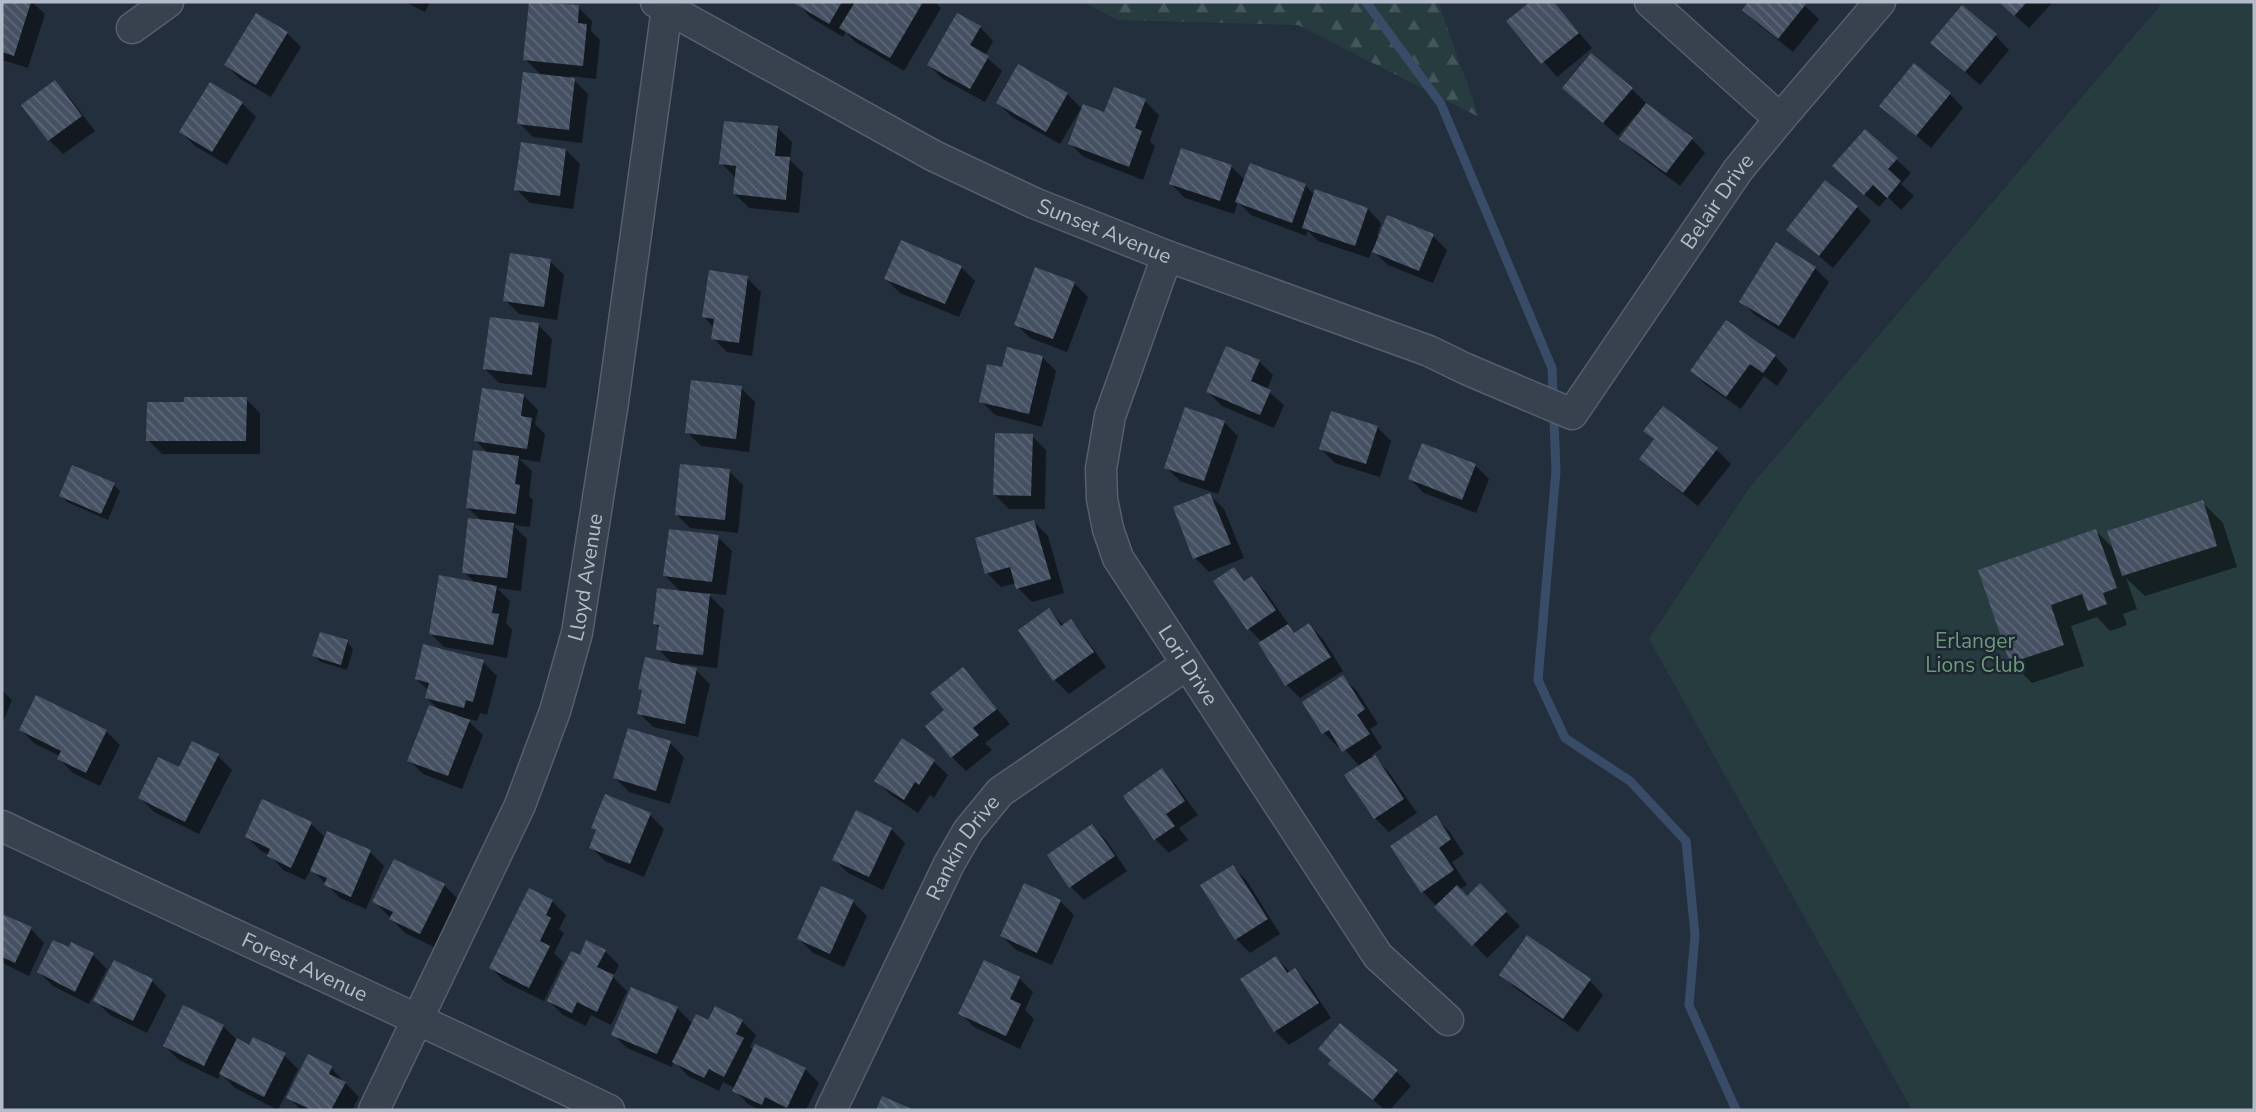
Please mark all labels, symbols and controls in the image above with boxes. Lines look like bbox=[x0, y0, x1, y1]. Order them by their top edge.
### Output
street label: Belair Drive bbox=[1674, 147, 1760, 255]
street label: Sunset Avenue bbox=[1033, 192, 1176, 270]
street label: Lloyd Avenue bbox=[561, 511, 609, 644]
street label: Lori Drive bbox=[1152, 620, 1225, 711]
park label: Erlanger Lions Club bbox=[1925, 627, 2025, 679]
street label: Rankin Drive bbox=[920, 789, 1006, 905]
street label: Forest Avenue bbox=[237, 926, 372, 1008]

